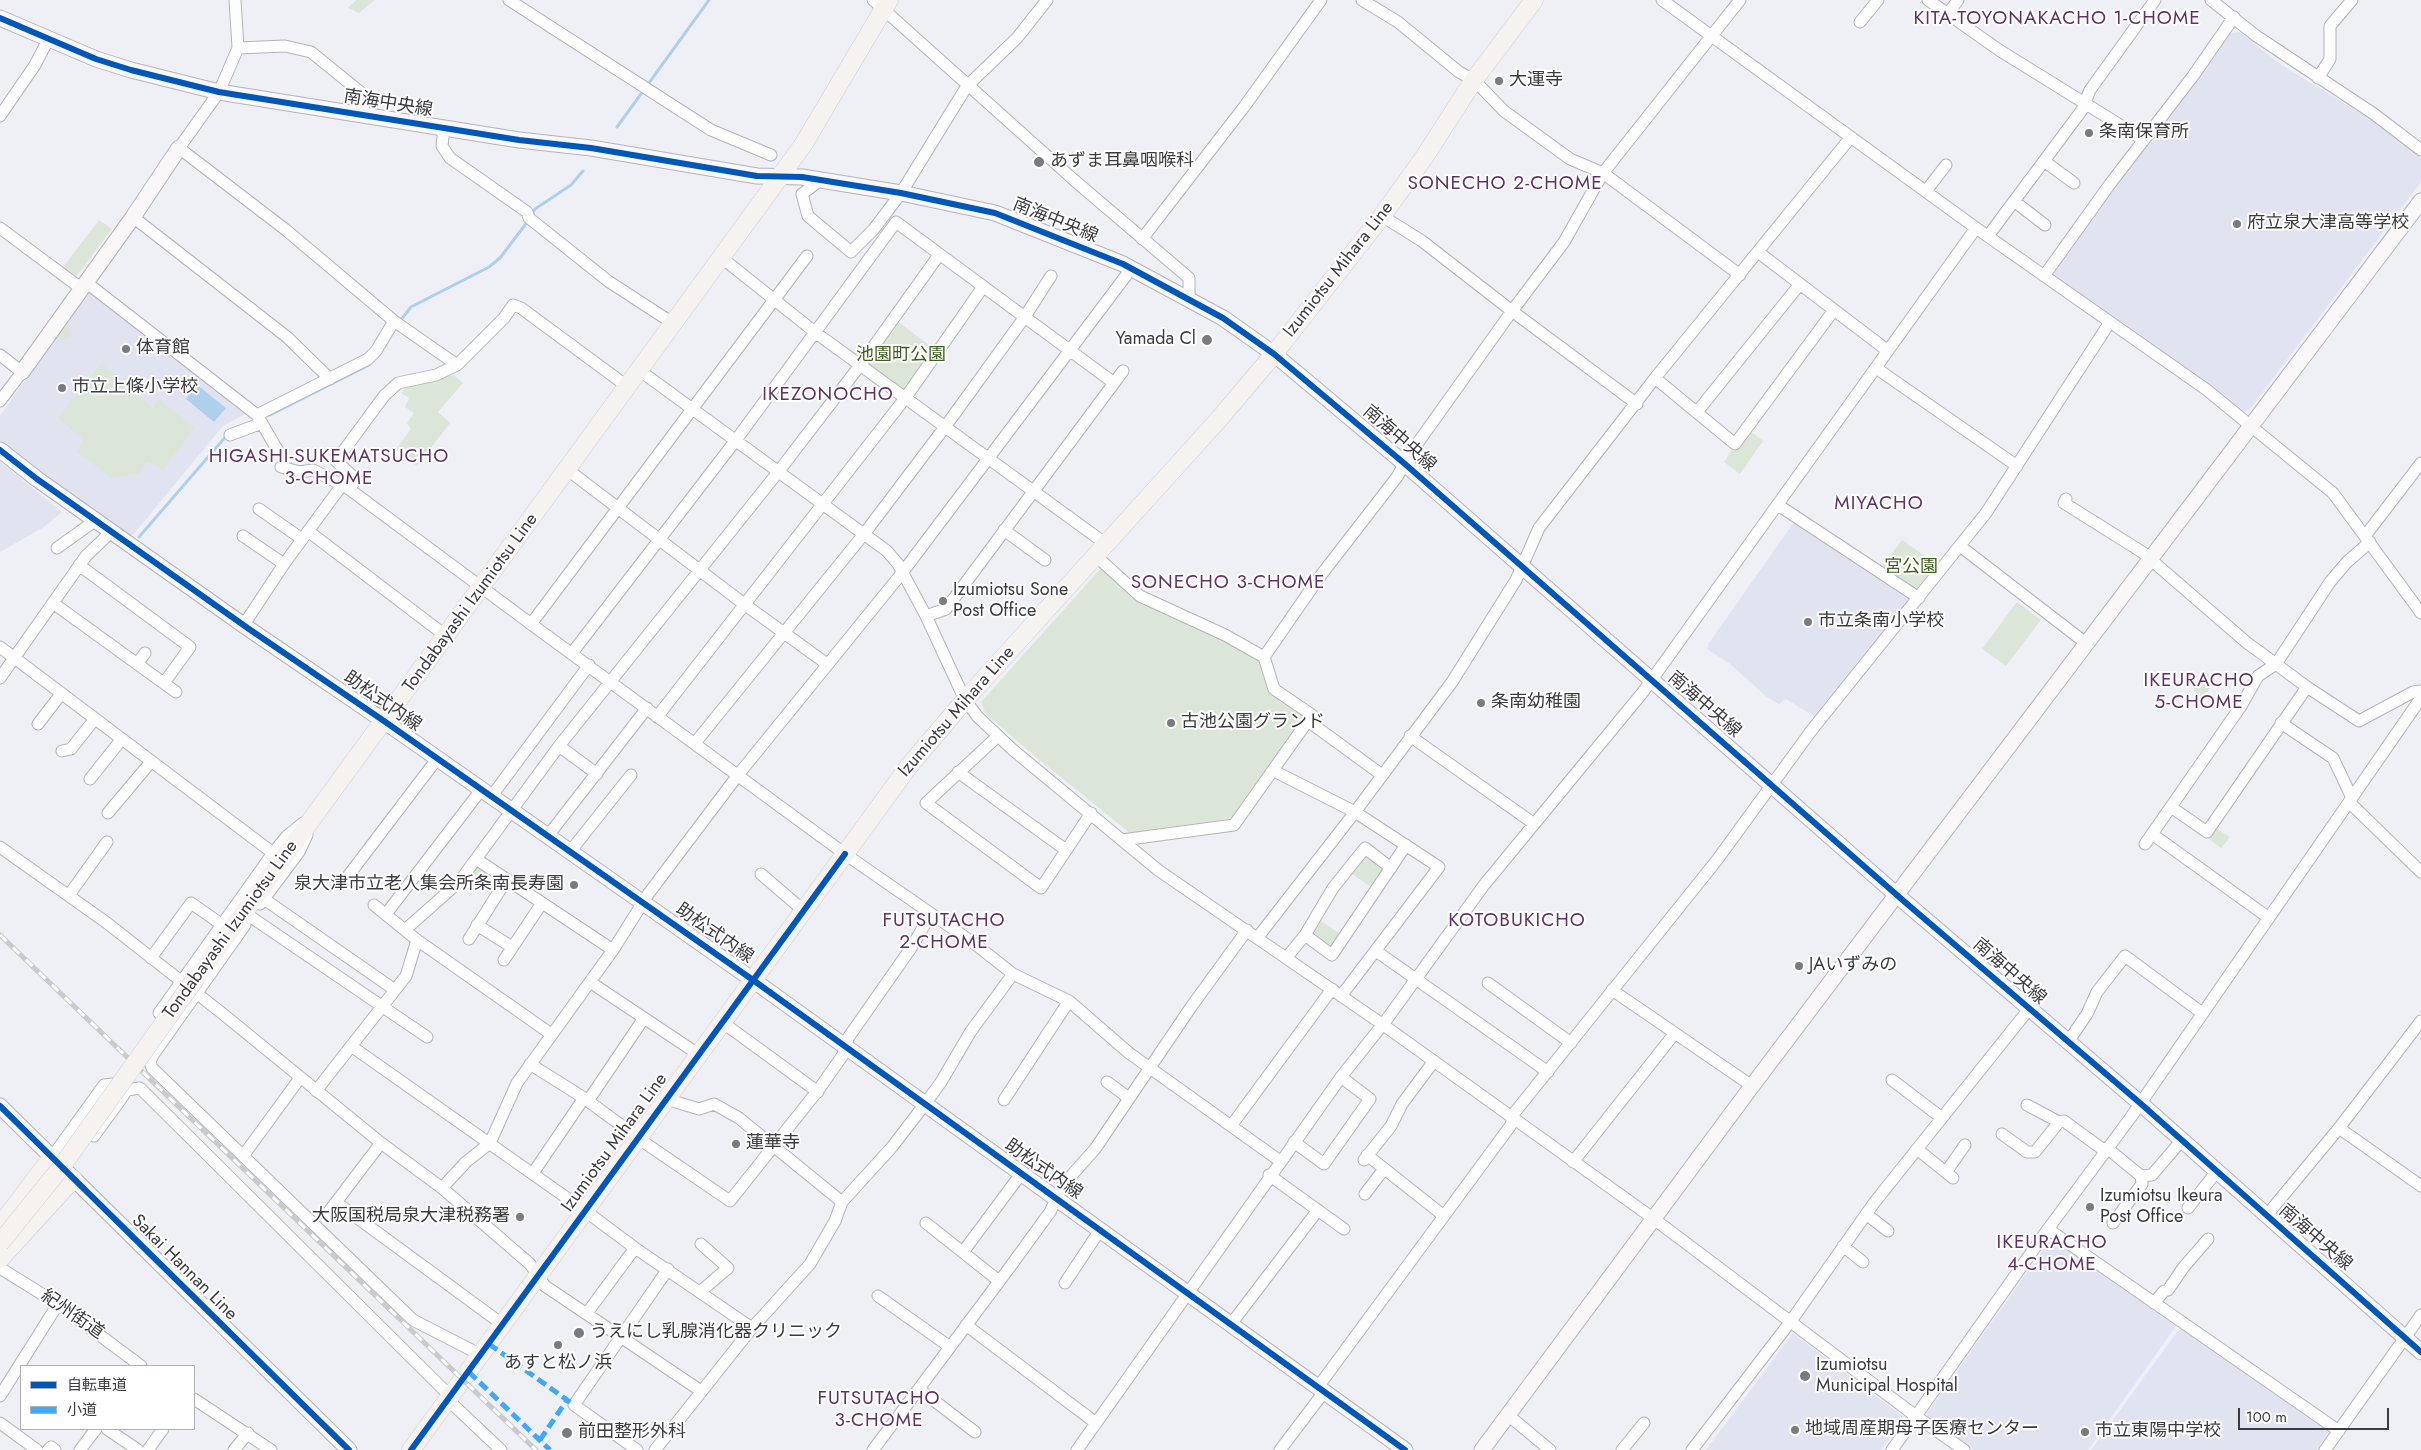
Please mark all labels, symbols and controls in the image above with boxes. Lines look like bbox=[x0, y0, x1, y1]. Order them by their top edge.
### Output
district label: KITA-TOYONAKACHO 1-CHOME bbox=[1910, 8, 2204, 30]
place label: 大運寺 bbox=[1509, 70, 1563, 92]
marker: 大運寺 bbox=[1493, 75, 1505, 87]
street label: 南海中央線 bbox=[342, 86, 434, 122]
place label: 条南保育所 bbox=[2099, 122, 2189, 144]
marker: 条南保育所 bbox=[2083, 127, 2095, 139]
place label: あずま耳鼻咽喉科 bbox=[1050, 151, 1194, 173]
marker: あずま耳鼻咽喉科 bbox=[1032, 155, 1046, 169]
district label: SONECHO 2-CHOME bbox=[1406, 173, 1604, 195]
street label: 南海中央線 bbox=[1009, 194, 1101, 248]
street label: Izumiotsu Mihara Line bbox=[1279, 198, 1399, 342]
place label: 府立泉大津高等学校 bbox=[2247, 213, 2409, 235]
marker: 府立泉大津高等学校 bbox=[2231, 218, 2243, 230]
place label: Yamada Cl bbox=[1116, 329, 1196, 351]
marker: Yamada Cl bbox=[1200, 333, 1214, 347]
place label: 体育館 bbox=[136, 338, 190, 360]
marker: 体育館 bbox=[120, 343, 132, 355]
park label: 池園町公園 bbox=[856, 345, 946, 367]
place label: 市立上條小学校 bbox=[72, 377, 198, 399]
marker: 市立上條小学校 bbox=[56, 382, 68, 394]
district label: IKEZONOCHO bbox=[761, 384, 895, 406]
street label: 南海中央線 bbox=[1358, 401, 1440, 477]
district label: HIGASHI-SUKEMATSUCHO 3-CHOME bbox=[206, 446, 452, 490]
district label: MIYACHO bbox=[1833, 493, 1925, 515]
street label: Tondabayashi Izumiotsu Line bbox=[399, 510, 543, 696]
park label: 宮公園 bbox=[1884, 557, 1938, 579]
district label: SONECHO 3-CHOME bbox=[1129, 572, 1327, 594]
place label: Izumiotsu Sone Post Office bbox=[953, 580, 1068, 622]
marker: Izumiotsu Sone Post Office bbox=[937, 595, 949, 607]
place label: 市立条南小学校 bbox=[1818, 611, 1944, 633]
marker: 市立条南小学校 bbox=[1802, 616, 1814, 628]
street label: Izumiotsu Mihara Line bbox=[894, 642, 1020, 782]
street label: 助松式内線 bbox=[339, 667, 425, 737]
street label: 南海中央線 bbox=[1663, 667, 1745, 743]
district label: IKEURACHO 5-CHOME bbox=[2142, 670, 2256, 714]
place label: 条南幼稚園 bbox=[1491, 692, 1581, 714]
marker: 条南幼稚園 bbox=[1475, 697, 1487, 709]
place label: 古池公園グランド bbox=[1181, 712, 1325, 734]
marker: 古池公園グランド bbox=[1165, 717, 1177, 729]
street label: Tondabayashi Izumiotsu Line bbox=[159, 837, 303, 1023]
place label: 泉大津市立老人集会所条南長寿園 bbox=[294, 874, 564, 896]
marker: 泉大津市立老人集会所条南長寿園 bbox=[568, 879, 580, 891]
street label: 助松式内線 bbox=[671, 899, 757, 969]
district label: FUTSUTACHO 2-CHOME bbox=[881, 910, 1007, 954]
district label: KOTOBUKICHO bbox=[1447, 910, 1587, 932]
street label: 南海中央線 bbox=[1968, 934, 2050, 1010]
place label: JAいずみの bbox=[1809, 955, 1897, 977]
marker: JAいずみの bbox=[1793, 960, 1805, 972]
street label: Izumiotsu Mihara Line bbox=[557, 1069, 673, 1217]
place label: 蓮華寺 bbox=[746, 1133, 800, 1155]
street label: 助松式内線 bbox=[1000, 1135, 1086, 1205]
marker: 蓮華寺 bbox=[730, 1138, 742, 1150]
place label: Izumiotsu Ikeura Post Office bbox=[2100, 1186, 2223, 1228]
street label: 南海中央線 bbox=[2274, 1200, 2356, 1276]
marker: Izumiotsu Ikeura Post Office bbox=[2084, 1201, 2096, 1213]
place label: 大阪国税局泉大津税務署 bbox=[312, 1206, 510, 1228]
street label: Sakai Hannan Line bbox=[127, 1211, 241, 1325]
marker: 大阪国税局泉大津税務署 bbox=[514, 1211, 526, 1223]
district label: IKEURACHO 4-CHOME bbox=[1995, 1232, 2109, 1276]
street label: 紀州街道 bbox=[36, 1286, 108, 1344]
place label: うえにし乳腺消化器クリニック bbox=[590, 1322, 842, 1344]
marker: うえにし乳腺消化器クリニック bbox=[572, 1326, 586, 1340]
marker: あすと松ノ浜 bbox=[552, 1339, 564, 1351]
place label: あすと松ノ浜 bbox=[504, 1353, 612, 1375]
place label: Izumiotsu Municipal Hospital bbox=[1816, 1355, 1958, 1398]
legend bbox=[20, 1365, 195, 1430]
marker: Izumiotsu Municipal Hospital bbox=[1798, 1369, 1812, 1383]
text: 自転車道 bbox=[67, 1374, 127, 1396]
district label: FUTSUTACHO 3-CHOME bbox=[816, 1388, 942, 1432]
scale bar bbox=[2241, 1398, 2392, 1430]
text: 小道 bbox=[67, 1399, 97, 1421]
text: 100 m bbox=[2246, 1406, 2287, 1428]
place label: 地域周産期母子医療センター bbox=[1805, 1419, 2039, 1441]
place label: 市立東陽中学校 bbox=[2095, 1421, 2221, 1443]
place label: 前田整形外科 bbox=[578, 1422, 686, 1444]
marker: 地域周産期母子医療センター bbox=[1789, 1424, 1801, 1436]
marker: 前田整形外科 bbox=[560, 1426, 574, 1440]
marker: 市立東陽中学校 bbox=[2079, 1426, 2091, 1438]

